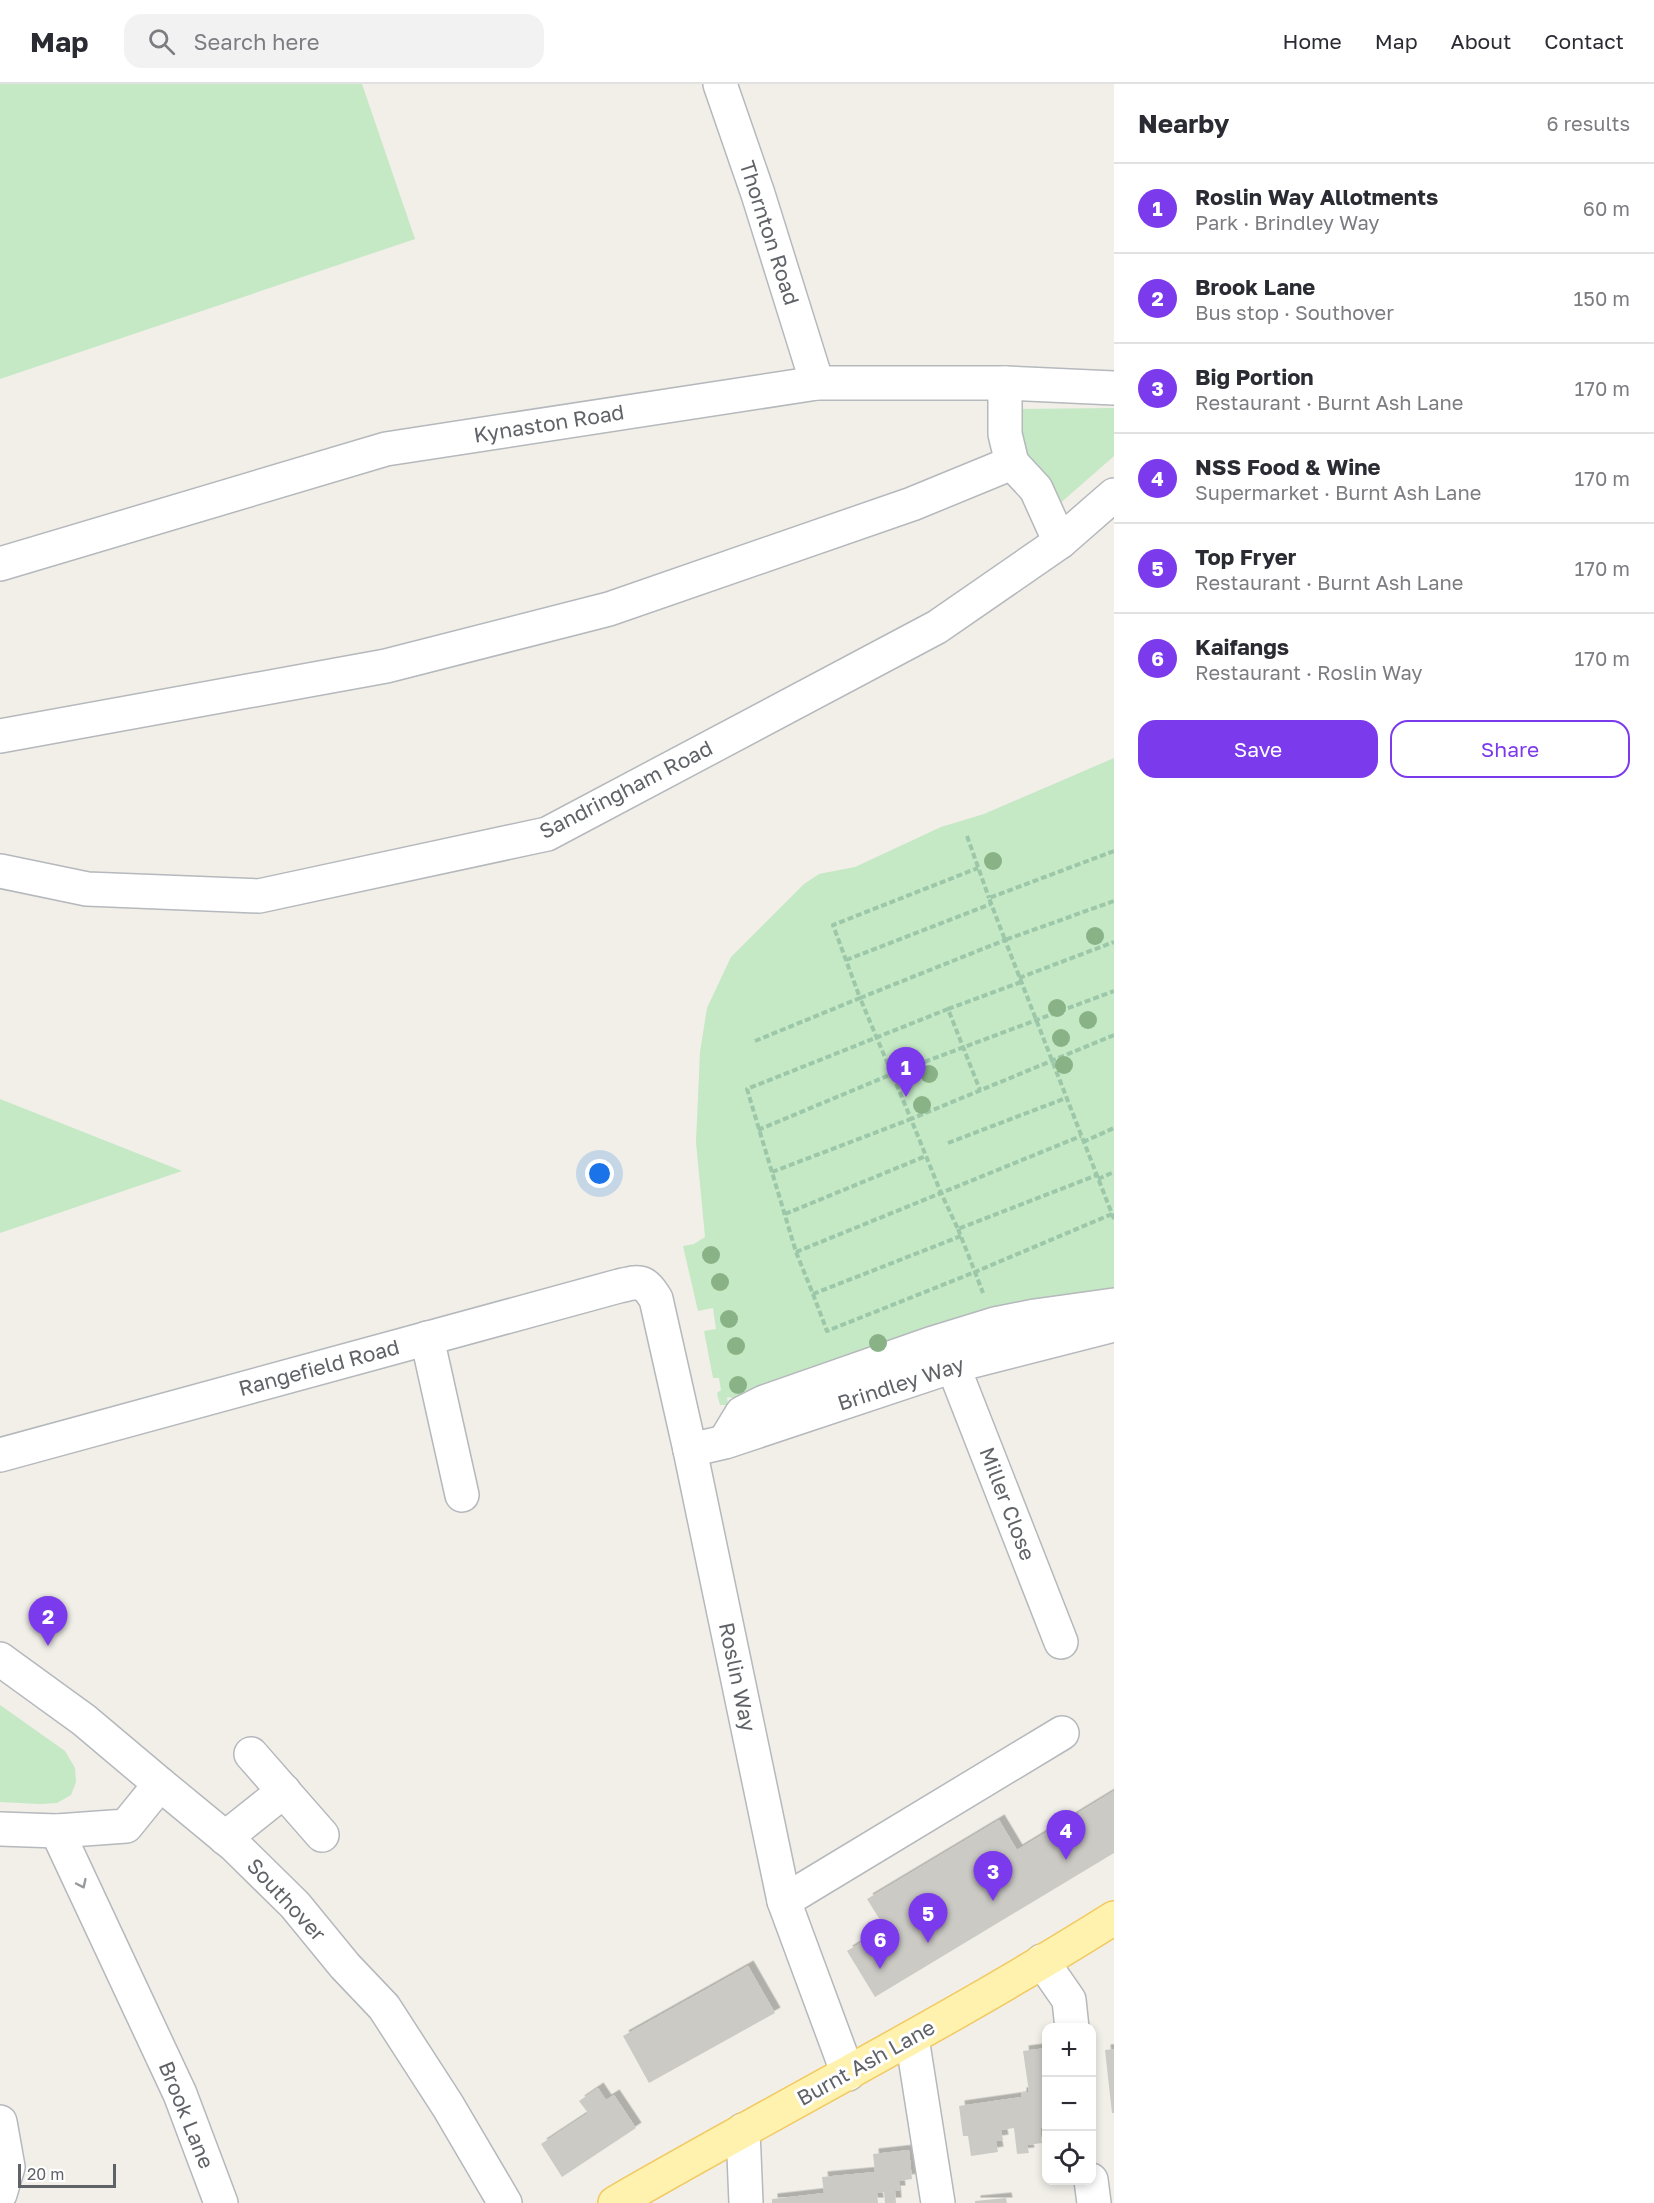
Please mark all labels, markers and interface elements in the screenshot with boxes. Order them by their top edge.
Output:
search box [124,14,544,68]
text: Map [30,25,88,58]
icon: search [145,25,178,58]
text: Search here [193,28,319,55]
text: Home [1282,28,1342,54]
text: Map [1375,28,1418,54]
text: About [1451,28,1511,54]
text: Contact [1544,28,1624,54]
text: Nearby [1138,108,1229,139]
text: 6 results [1546,111,1630,135]
street label: Thornton Road [734,157,805,308]
text: Roslin Way Allotments [1195,183,1438,210]
text: 1 [1152,196,1163,220]
text: 60 m [1583,196,1630,220]
text: Park · Brindley Way [1195,210,1380,234]
text: Brook Lane [1195,273,1315,300]
text: 2 [1151,286,1164,310]
text: 150 m [1574,286,1630,310]
text: Bus stop · Southover [1195,300,1394,324]
text: Big Portion [1195,363,1314,390]
text: 3 [1151,376,1164,400]
text: 170 m [1575,376,1630,400]
text: Restaurant · Burnt Ash Lane [1195,390,1463,414]
street label: Kynaston Road [472,398,626,448]
text: NSS Food & Wine [1195,453,1380,480]
text: 4 [1151,466,1164,490]
text: 170 m [1575,466,1630,490]
text: Supermarket · Burnt Ash Lane [1195,480,1481,504]
text: Top Fryer [1195,543,1296,570]
text: 5 [1151,556,1164,580]
text: 170 m [1575,556,1630,580]
text: Restaurant · Burnt Ash Lane [1195,570,1463,594]
text: Kaifangs [1195,633,1289,660]
text: 6 [1151,646,1164,670]
text: 170 m [1575,646,1630,670]
text: Restaurant · Roslin Way [1195,660,1423,684]
button: Save [1138,720,1378,778]
button: Share [1390,720,1630,778]
street label: Sandringham Road [535,734,716,844]
pin: 1 [886,1048,926,1097]
your location [585,1159,614,1188]
street label: Rangefield Road [236,1333,402,1401]
street label: Brindley Way [834,1350,967,1416]
street label: Miller Close [974,1443,1041,1564]
pin: 2 [28,1596,68,1646]
street label: Roslin Way [714,1620,762,1734]
pin: 4 [1046,1810,1086,1860]
street label: Southover [242,1852,332,1946]
pin: 3 [974,1852,1012,1901]
one-way arrow [74,1878,86,1889]
pin: 5 [908,1894,948,1943]
pin: 6 [860,1920,900,1969]
street label: Burnt Ash Lane [792,2013,939,2111]
map controls [1042,2023,1096,2185]
button: + [1042,2023,1096,2077]
street label: Brook Lane [154,2057,220,2172]
button: − [1042,2077,1096,2131]
button: locate [1042,2131,1096,2185]
scale bar [18,2161,116,2188]
text: 20 m [27,2164,64,2184]

